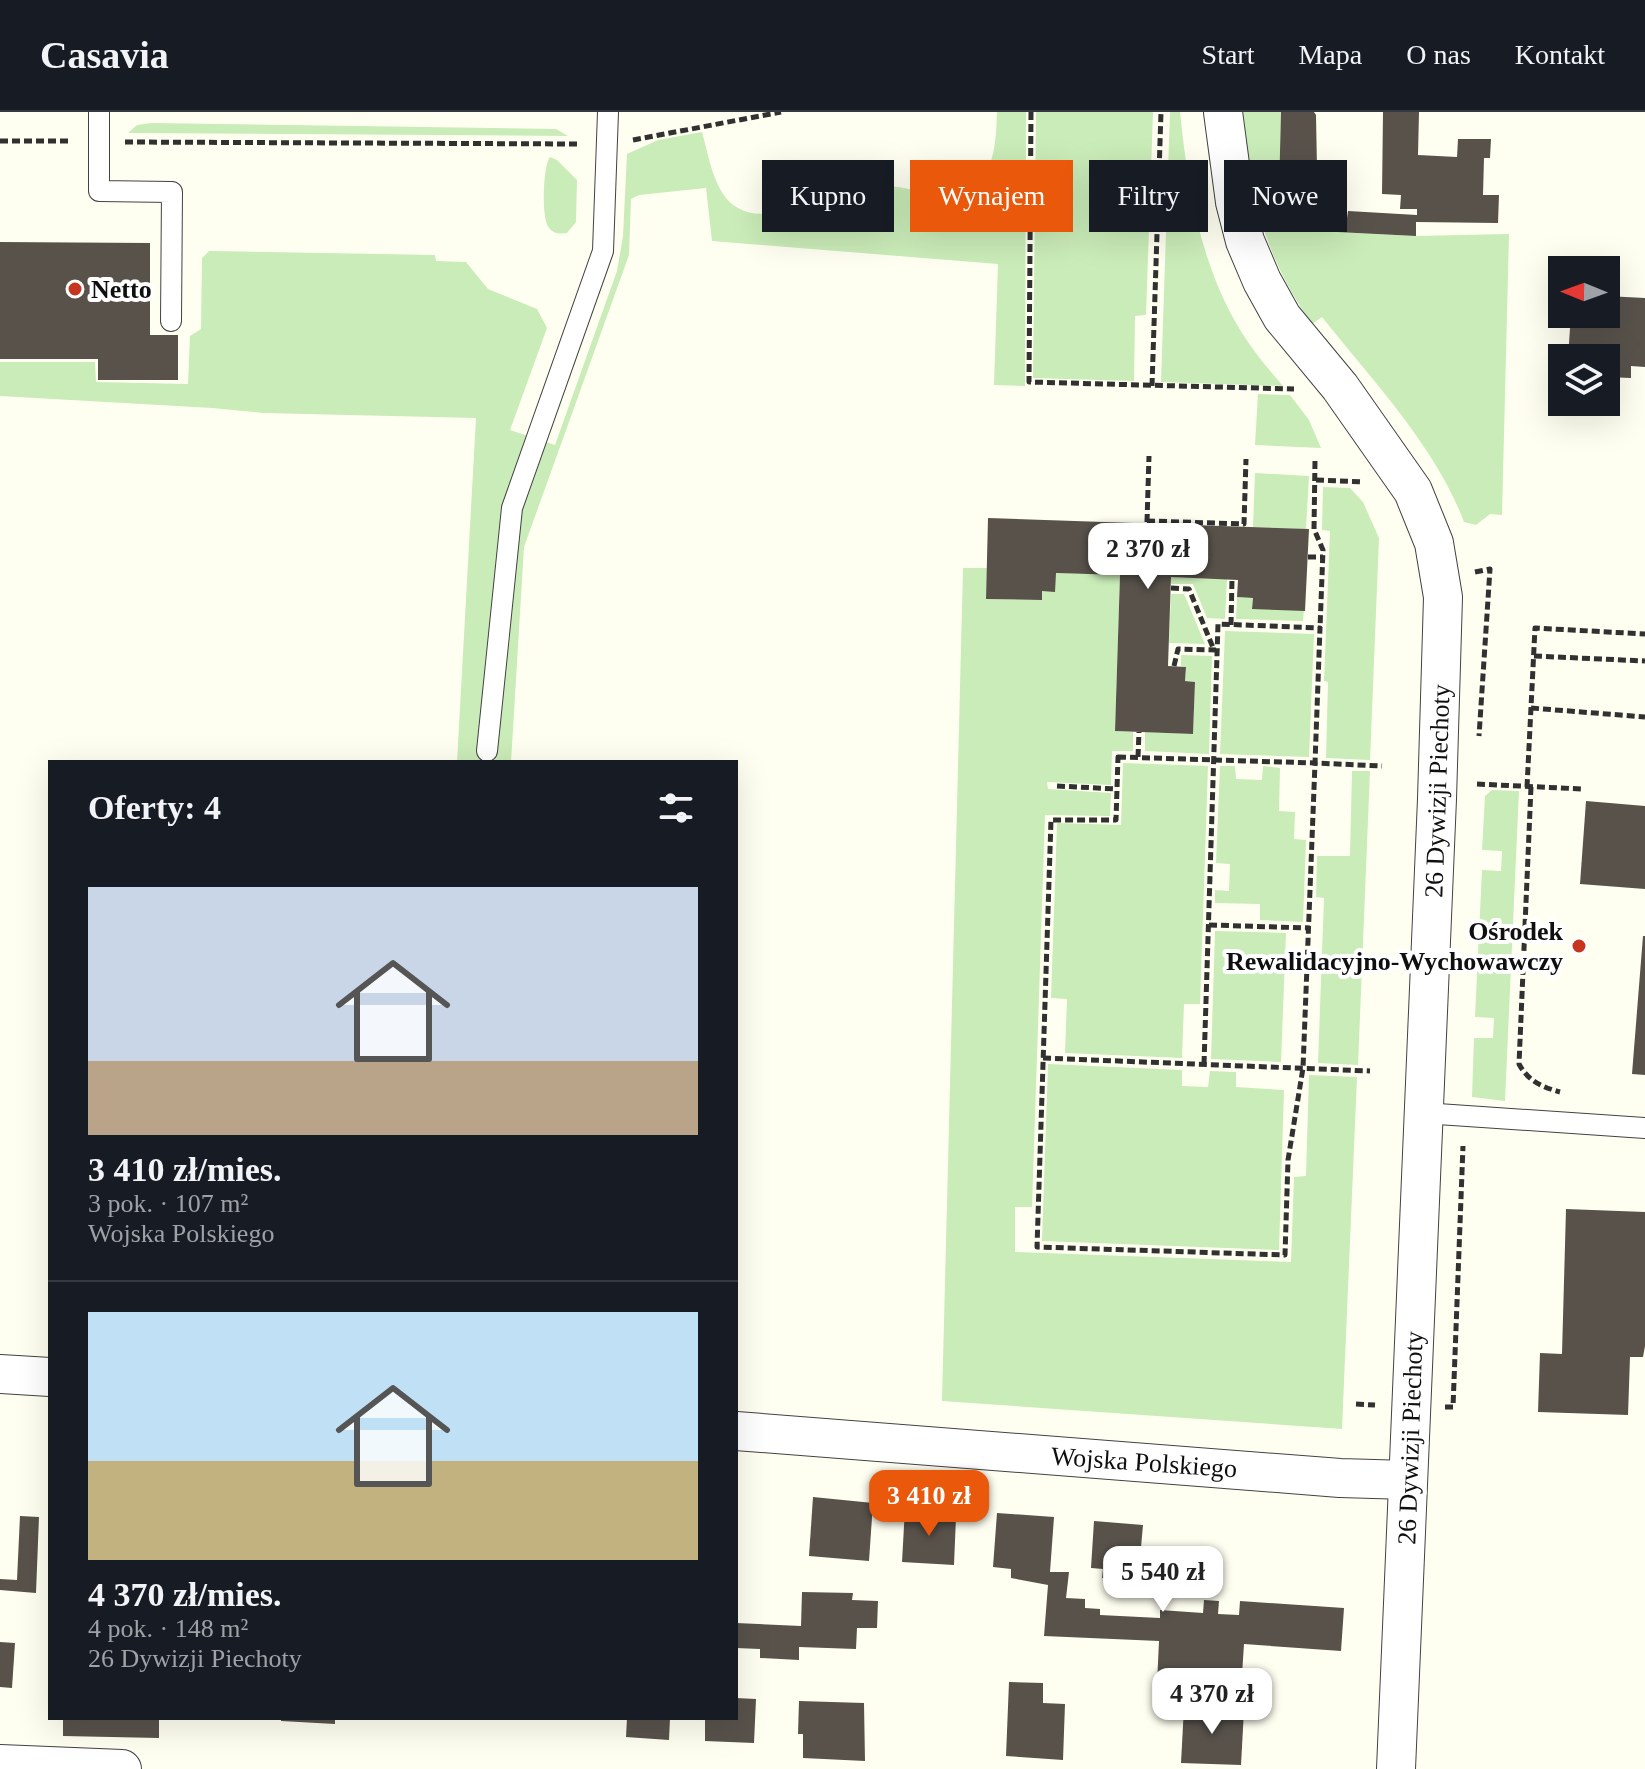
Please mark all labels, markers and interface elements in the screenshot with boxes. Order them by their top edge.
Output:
text: Casavia [40,34,169,76]
text: Start [1202,39,1254,70]
text: Mapa [1298,39,1362,70]
text: O nas [1406,39,1471,70]
text: Kontakt [1515,39,1605,70]
chip: Kupno [762,160,894,232]
chip: Wynajem [910,160,1073,232]
chip: Filtry [1089,160,1208,232]
chip: Nowe [1224,160,1347,232]
north arrow [1548,256,1620,328]
map controls [1548,256,1620,416]
place label: Netto [91,275,152,304]
marker: Netto [66,280,84,298]
button: layers [1548,344,1620,416]
pin: 2 370 zł [1065,523,1231,591]
text: 2 370 zł [1106,534,1190,563]
street label: 26 Dywizji Piechoty [1419,684,1456,898]
icon: filters [654,786,698,830]
text: Oferty: 4 [88,789,221,826]
place label: Ośrodek Rewalidacyjno-Wychowawczy [1226,917,1564,976]
marker: Ośrodek Rewalidacyjno-Wychowawczy [1570,937,1588,955]
icon: home [321,939,465,1083]
text: 3 410 zł/mies. [88,1151,282,1188]
text: 3 pok. · 107 m² [88,1189,248,1218]
text: Wojska Polskiego [88,1219,274,1248]
street label: 26 Dywizji Piechoty [1392,1331,1429,1545]
icon: home [321,1364,465,1508]
street label: Wojska Polskiego [1050,1442,1238,1483]
pin: 3 410 zł [846,1470,1012,1538]
text: 3 410 zł [887,1481,971,1510]
pin: 5 540 zł [1080,1546,1246,1614]
text: 5 540 zł [1121,1557,1205,1586]
text: 4 370 zł/mies. [88,1576,282,1613]
text: 4 pok. · 148 m² [88,1614,248,1643]
text: 26 Dywizji Piechoty [88,1644,302,1673]
pin: 4 370 zł [1129,1668,1295,1736]
text: 4 370 zł [1170,1679,1254,1708]

